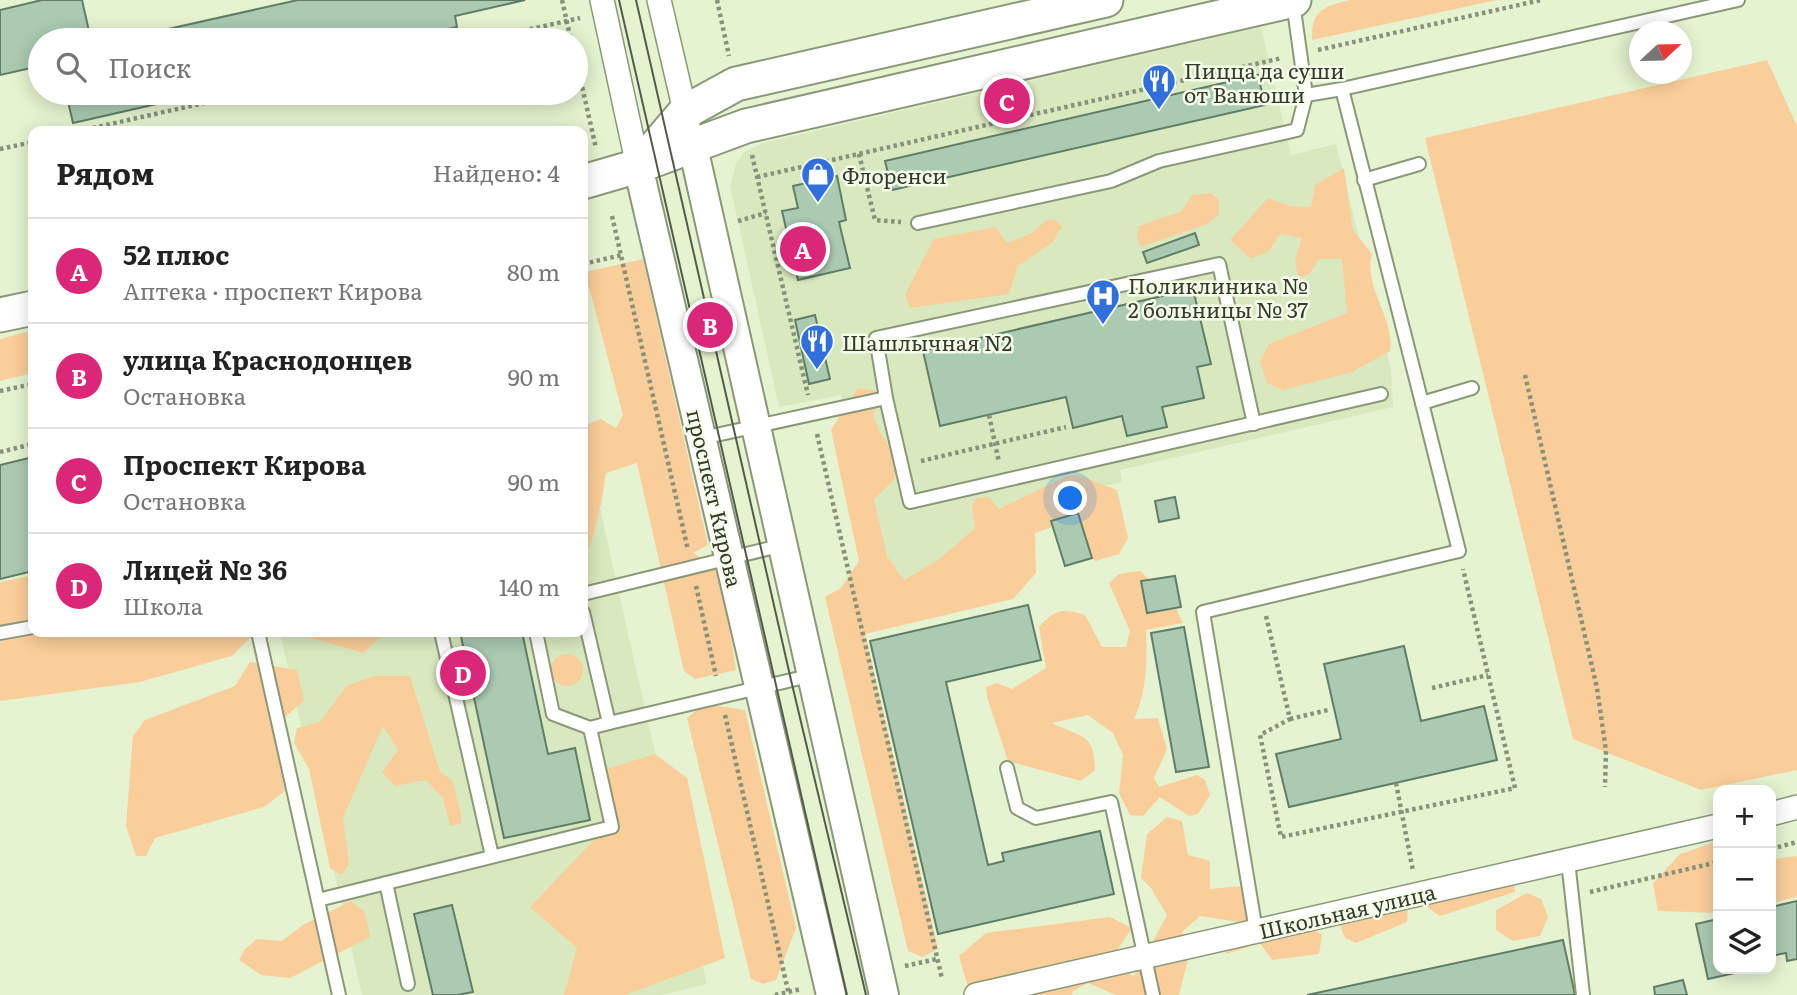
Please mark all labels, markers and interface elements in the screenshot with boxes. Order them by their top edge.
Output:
north arrow [1629,21,1692,84]
search box [28,28,588,105]
text: Поиск [108,47,191,86]
icon: search [52,48,90,86]
place label: Пицца да суши от Ванюши [1184,54,1345,109]
restaurant icon: Пицца да суши от Ванюши [1140,62,1178,111]
pin: C [984,75,1030,127]
text: Рядом [56,150,154,194]
text: Найдено: 4 [433,155,560,189]
shop icon: Флоренси [799,155,837,204]
place label: Флоренси [842,159,947,190]
pin: A [780,223,826,275]
text: 52 плюс [123,234,229,273]
text: A [70,254,88,288]
text: 80 m [507,254,560,288]
place label: Поликлиника № 2 больницы № 37 [1128,269,1308,324]
text: Аптека · проспект Кирова [123,273,423,307]
hospital icon: Поликлиника № 2 больницы № 37 [1084,277,1122,326]
pin: B [687,299,733,351]
restaurant icon: Шашлычная N2 [798,322,836,371]
place label: Шашлычная N2 [842,326,1012,357]
text: улица Краснодонцев [123,339,412,378]
text: B [71,359,87,393]
text: 90 m [508,359,560,393]
text: Остановка [123,378,246,412]
street label: проспект Кирова [680,406,752,591]
text: Проспект Кирова [123,444,366,483]
text: C [71,464,87,498]
text: 90 m [508,464,560,498]
your location [1053,481,1087,515]
text: Остановка [123,483,246,517]
text: Лицей № 36 [123,549,287,588]
text: D [70,569,88,603]
text: 140 m [499,569,560,603]
text: Школа [123,588,203,622]
pin: D [440,647,486,699]
map controls [1713,785,1776,974]
button: + [1713,785,1776,848]
button: − [1713,848,1776,911]
street label: Школьная улица [1256,874,1439,945]
button: layers [1713,911,1776,974]

